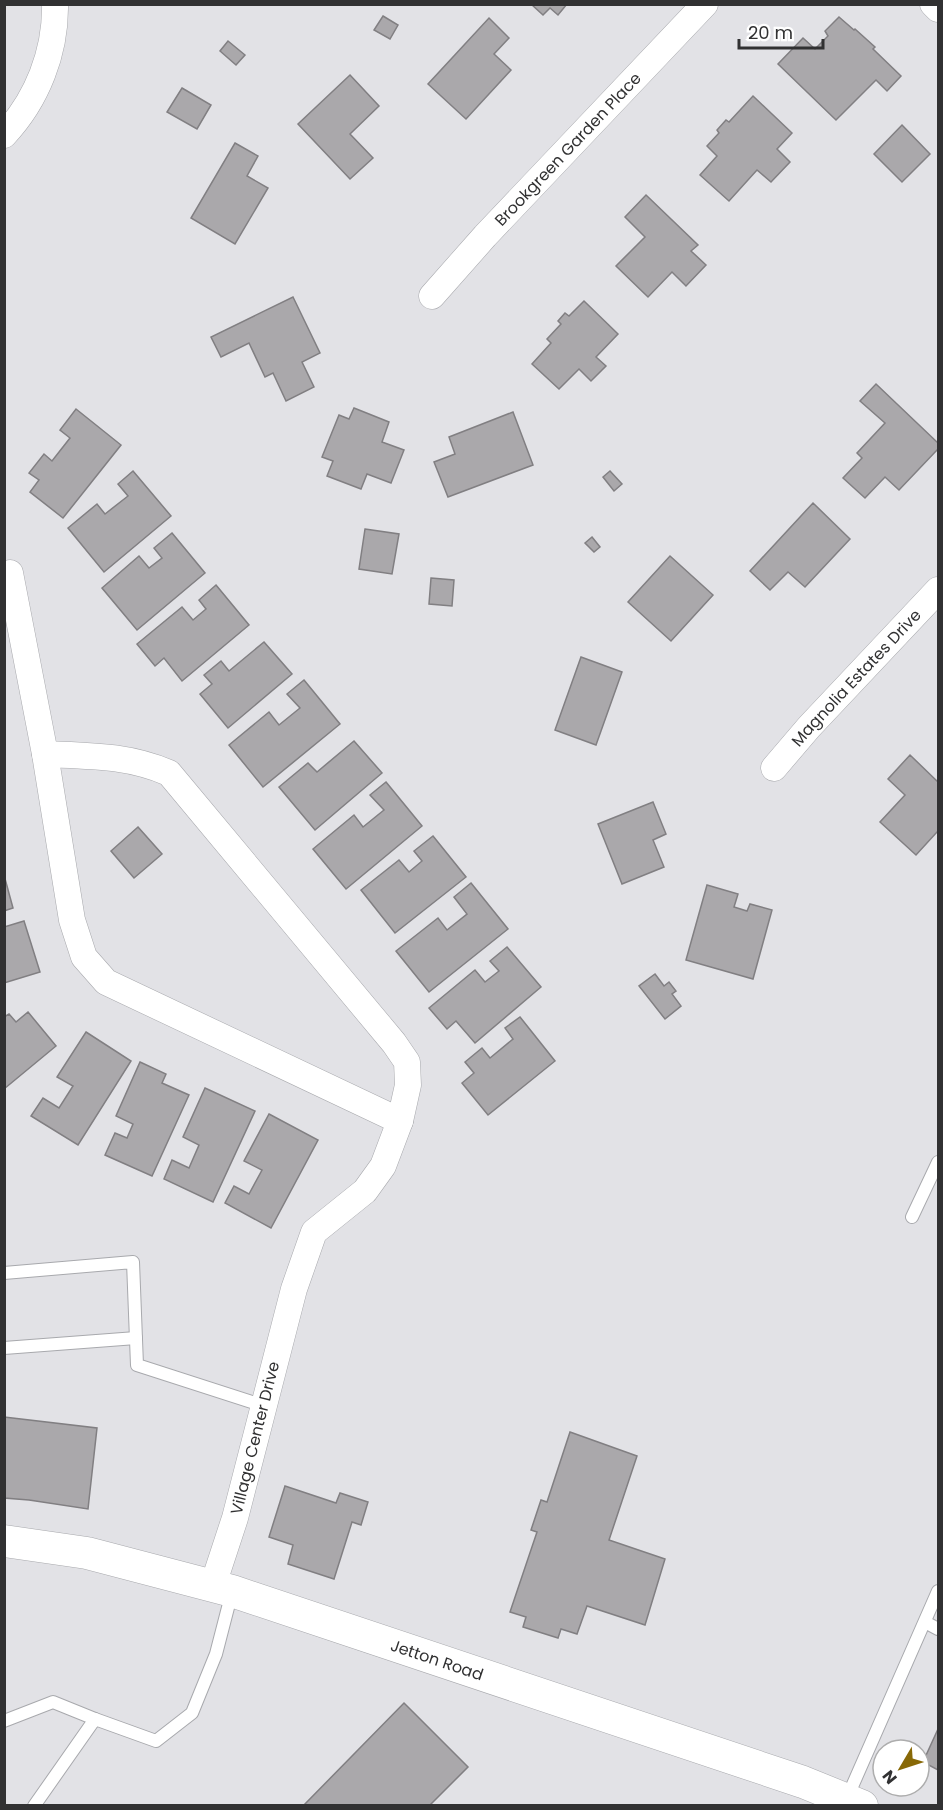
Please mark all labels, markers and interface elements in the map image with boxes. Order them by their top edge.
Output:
scale bar [739,12,823,50]
text: 20 m [748,20,793,45]
street label: Brookgreen Garden Place [489,67,646,231]
street label: Magnolia Estates Drive [786,604,926,751]
street label: Village Center Drive [225,1359,285,1517]
street label: Jetton Road [388,1633,486,1686]
north arrow [871,1738,931,1798]
text: N [877,1765,902,1789]

